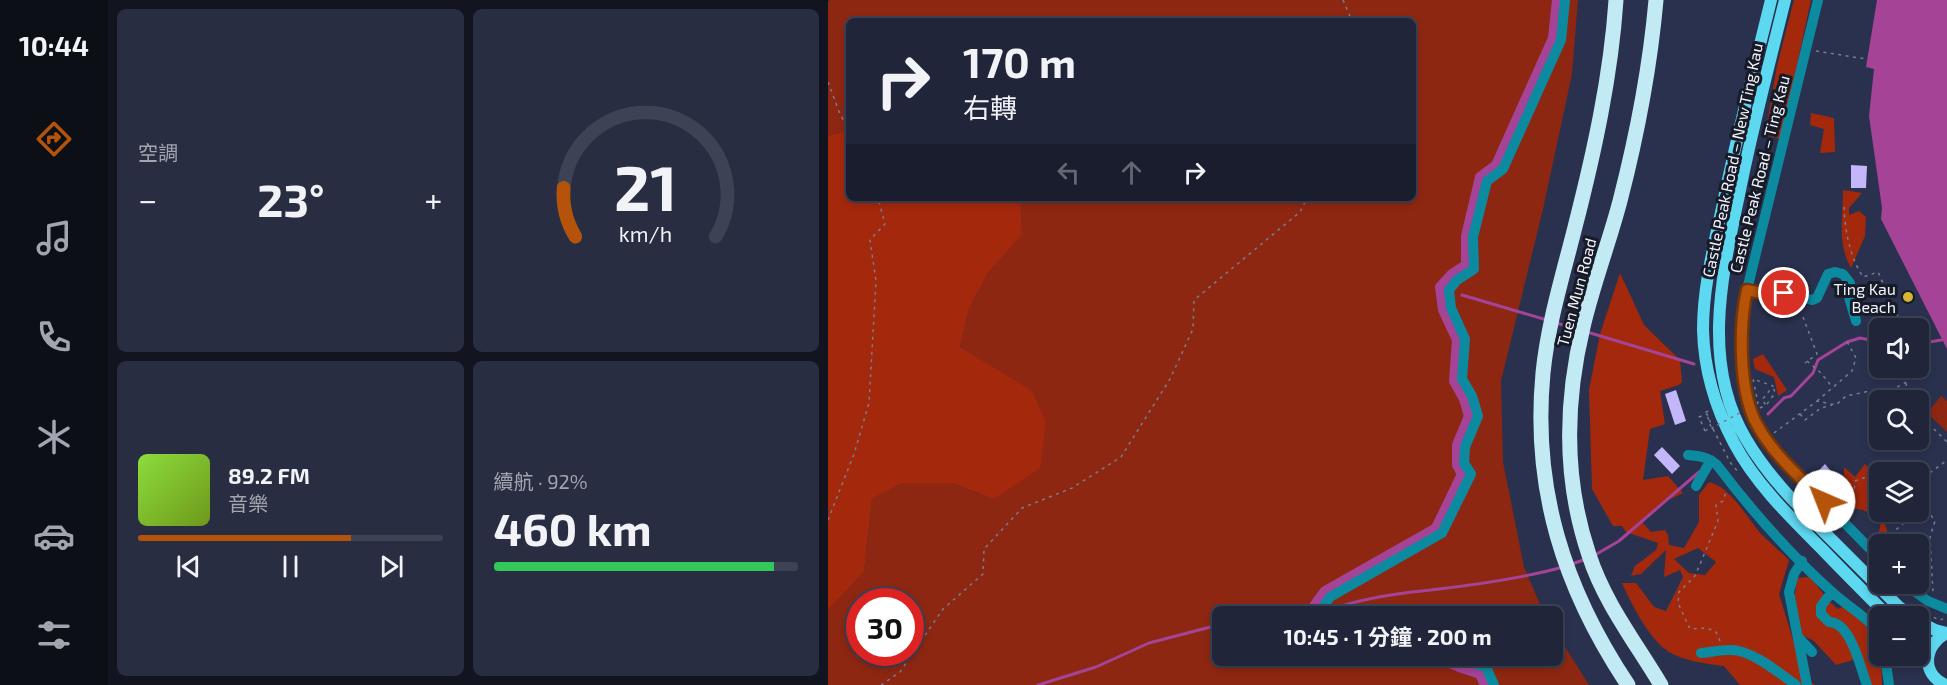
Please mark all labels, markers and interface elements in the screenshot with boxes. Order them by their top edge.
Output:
text: 10:44 [19,29,89,61]
text: 170 m [963,36,1076,86]
street label: Castle Peak Road – New Ting Kau [1698,41,1766,279]
icon: right [864,42,942,120]
street label: Castle Peak Road – Ting Kau [1725,73,1793,275]
text: 右轉 [963,91,1017,123]
icon: directions [33,118,75,160]
text: 空調 [138,140,178,164]
text: 21 [614,149,677,224]
icon: left [1052,156,1085,189]
icon: ahead [1115,156,1148,189]
icon: right [1178,156,1211,189]
text: 23° [257,172,324,226]
text: − [138,179,157,219]
text: + [424,179,442,219]
icon: music [33,217,75,259]
text: km/h [619,222,672,247]
street label: Tuen Mun Road [1552,236,1600,348]
pin [1758,267,1809,318]
icon: arrive [1767,276,1800,309]
place label: Ting Kau Beach [1834,279,1896,316]
marker: Ting Kau Beach [1901,290,1915,304]
icon: phone [33,316,75,358]
map controls [1869,318,1929,666]
button: sound [1869,318,1929,378]
button: search [1869,390,1929,450]
icon: climate [33,416,75,458]
text: 89.2 FM [228,462,310,488]
button: layers [1869,462,1929,522]
text: 續航 · 92% [494,469,588,493]
position arrow [1792,469,1856,533]
text: 音樂 [228,491,268,515]
text: 460 km [494,501,652,555]
icon: car [33,515,75,557]
button: + [1869,534,1929,594]
icon: previous [172,550,205,583]
icon: pause [274,550,307,583]
icon: next [375,550,408,583]
speed limit sign: 30 [846,588,924,666]
button: − [1869,606,1929,666]
icon: filters [33,614,75,656]
text: 10:45 · 1 分鐘 · 200 m [1283,623,1492,649]

